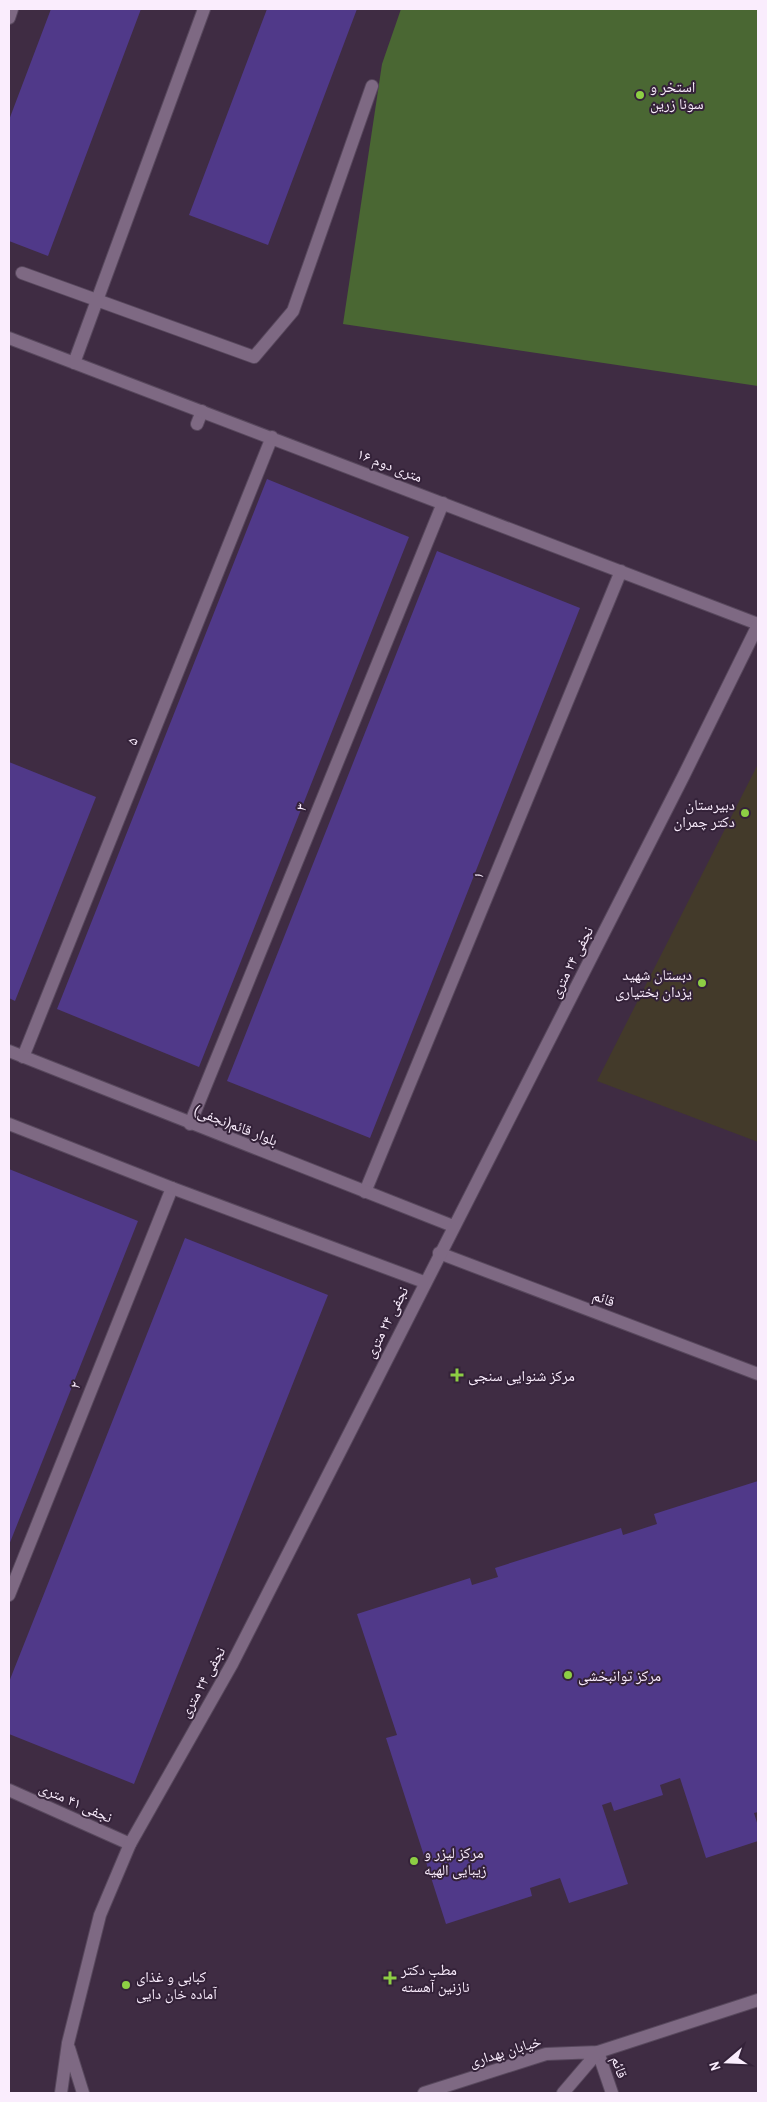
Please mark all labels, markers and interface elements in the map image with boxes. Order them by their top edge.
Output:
place label: استخر و سونا زرین [650,76,704,114]
marker: استخر و سونا زرین [634,89,646,101]
street label: ۱۶ متری دوم [354,443,426,487]
street label: ۵ [121,734,143,748]
place label: دبیرستان دکتر چمران [674,794,735,832]
street label: ۳ [290,800,312,814]
marker: دبیرستان دکتر چمران [739,807,751,819]
street label: ۱ [467,868,489,882]
street label: نجفی ۲۴ متری [544,922,598,1002]
place label: دبستان شهید یزدان بختیاری [615,964,692,1002]
marker: دبستان شهید یزدان بختیاری [696,977,708,989]
street label: بلوار قائم(نجفی) [191,1099,281,1151]
street label: نجفی ۲۴ متری [359,1282,413,1362]
street label: قائم [590,1284,618,1312]
place label: مرکز شنوایی سنجی [468,1365,575,1386]
marker: مرکز شنوایی سنجی [450,1368,464,1382]
street label: ۲ [64,1378,86,1392]
street label: نجفی ۲۴ متری [174,1643,230,1721]
place label: مرکز توانبخشی [578,1665,661,1686]
marker: مرکز توانبخشی [562,1669,574,1681]
street label: نجفی ۴۱ متری [36,1777,116,1827]
place label: مرکز لیزر و زیبایی الهیه [424,1842,487,1880]
marker: مرکز لیزر و زیبایی الهیه [408,1855,420,1867]
place label: مطب دکتر نازنین آهسته [400,1959,470,1997]
place label: کبابی و غذای آماده خان دایی [136,1966,218,2004]
marker: مطب دکتر نازنین آهسته [383,1971,397,1985]
marker: کبابی و غذای آماده خان دایی [120,1979,132,1991]
street label: خیابان بهداری [466,2030,544,2072]
north arrow [702,2037,752,2087]
street label: قائم [607,2053,633,2081]
text: N [705,2059,725,2073]

